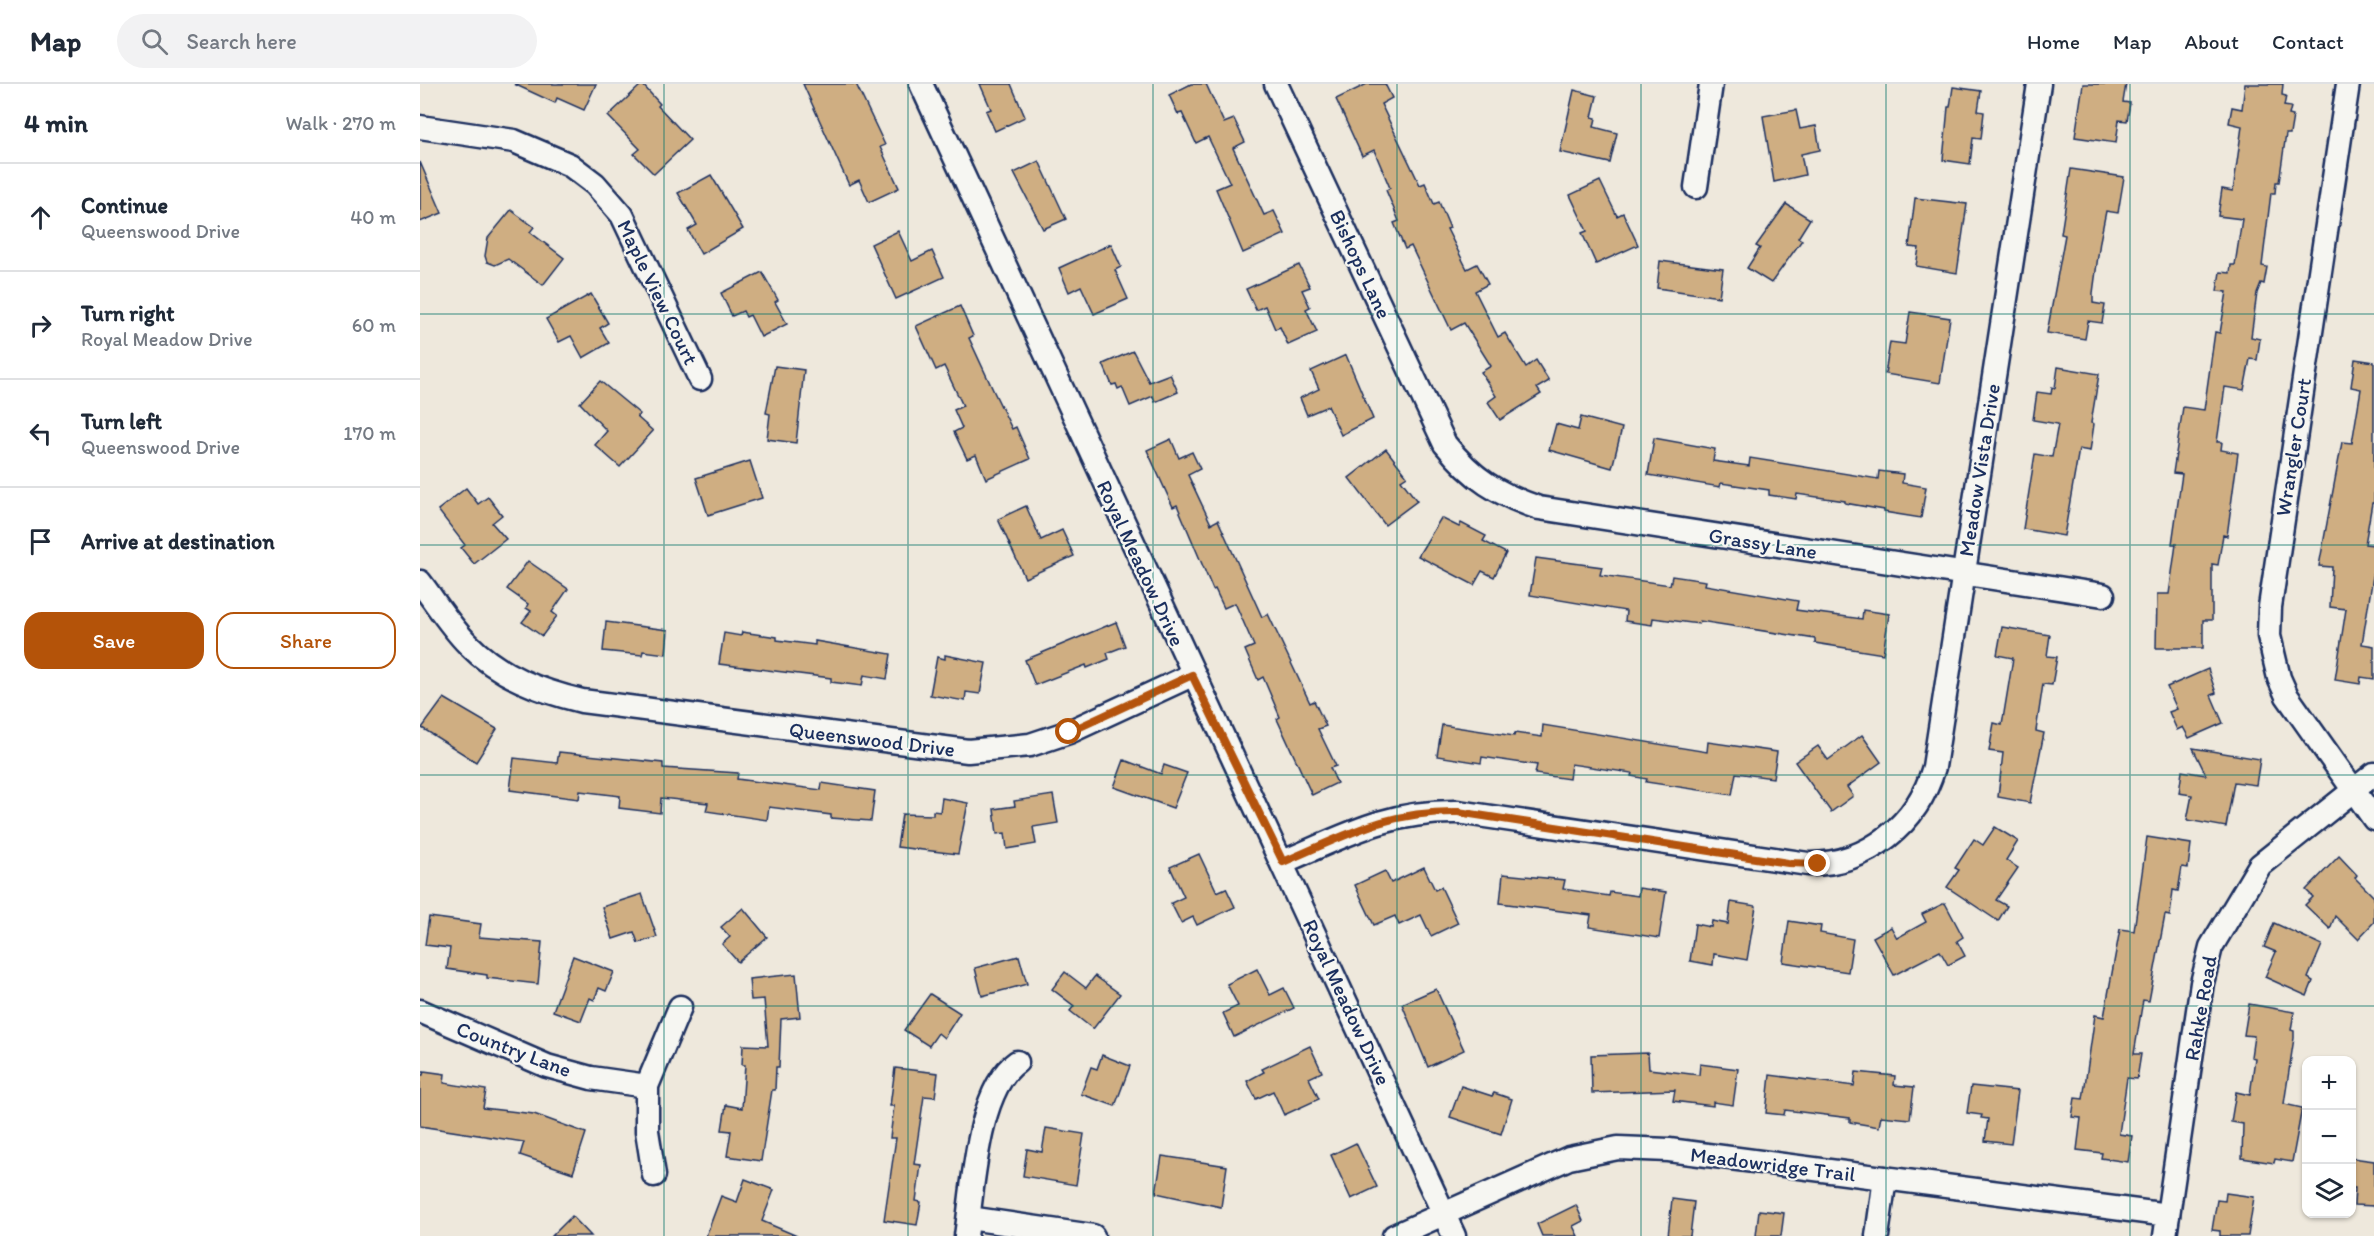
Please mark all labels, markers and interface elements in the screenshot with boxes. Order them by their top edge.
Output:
search box [117,14,537,68]
text: Map [30,24,81,58]
icon: search [138,25,171,58]
text: Search here [186,28,297,55]
text: Home [2027,29,2080,54]
text: Map [2113,29,2152,54]
text: About [2185,29,2239,54]
text: Contact [2272,29,2344,54]
text: 4 min [24,107,88,139]
text: Walk · 270 m [285,111,396,135]
text: Continue [81,192,168,219]
icon: ahead [24,201,57,234]
text: 40 m [350,205,396,229]
street label: Bishops Lane [1325,205,1397,323]
street label: Maple View Court [612,216,704,369]
text: Queenswood Drive [81,219,240,243]
text: Turn right [81,300,175,327]
icon: right [24,309,57,342]
text: 60 m [352,313,396,337]
text: Royal Meadow Drive [81,327,253,351]
street label: Wrangler Court [2270,376,2316,518]
street label: Meadow Vista Drive [1953,382,2005,558]
text: Turn left [81,408,162,435]
icon: left [24,417,57,450]
text: 170 m [343,421,396,445]
text: Queenswood Drive [81,435,240,459]
street label: Royal Meadow Drive [1092,476,1190,650]
street label: Grassy Lane [1707,522,1819,564]
icon: arrive [24,525,57,558]
text: Arrive at destination [81,528,275,555]
button: Save [24,612,204,669]
button: Share [216,612,396,669]
street label: Queenswood Drive [788,716,956,762]
route start [1055,718,1081,744]
route end [1804,850,1830,876]
street label: Royal Meadow Drive [1298,915,1396,1089]
street label: Rahke Road [2178,953,2222,1063]
street label: Country Lane [453,1016,575,1082]
map controls [2302,1056,2356,1218]
button: + [2302,1056,2356,1110]
button: − [2302,1110,2356,1164]
street label: Meadowridge Trail [1689,1141,1857,1187]
button: layers [2302,1164,2356,1218]

